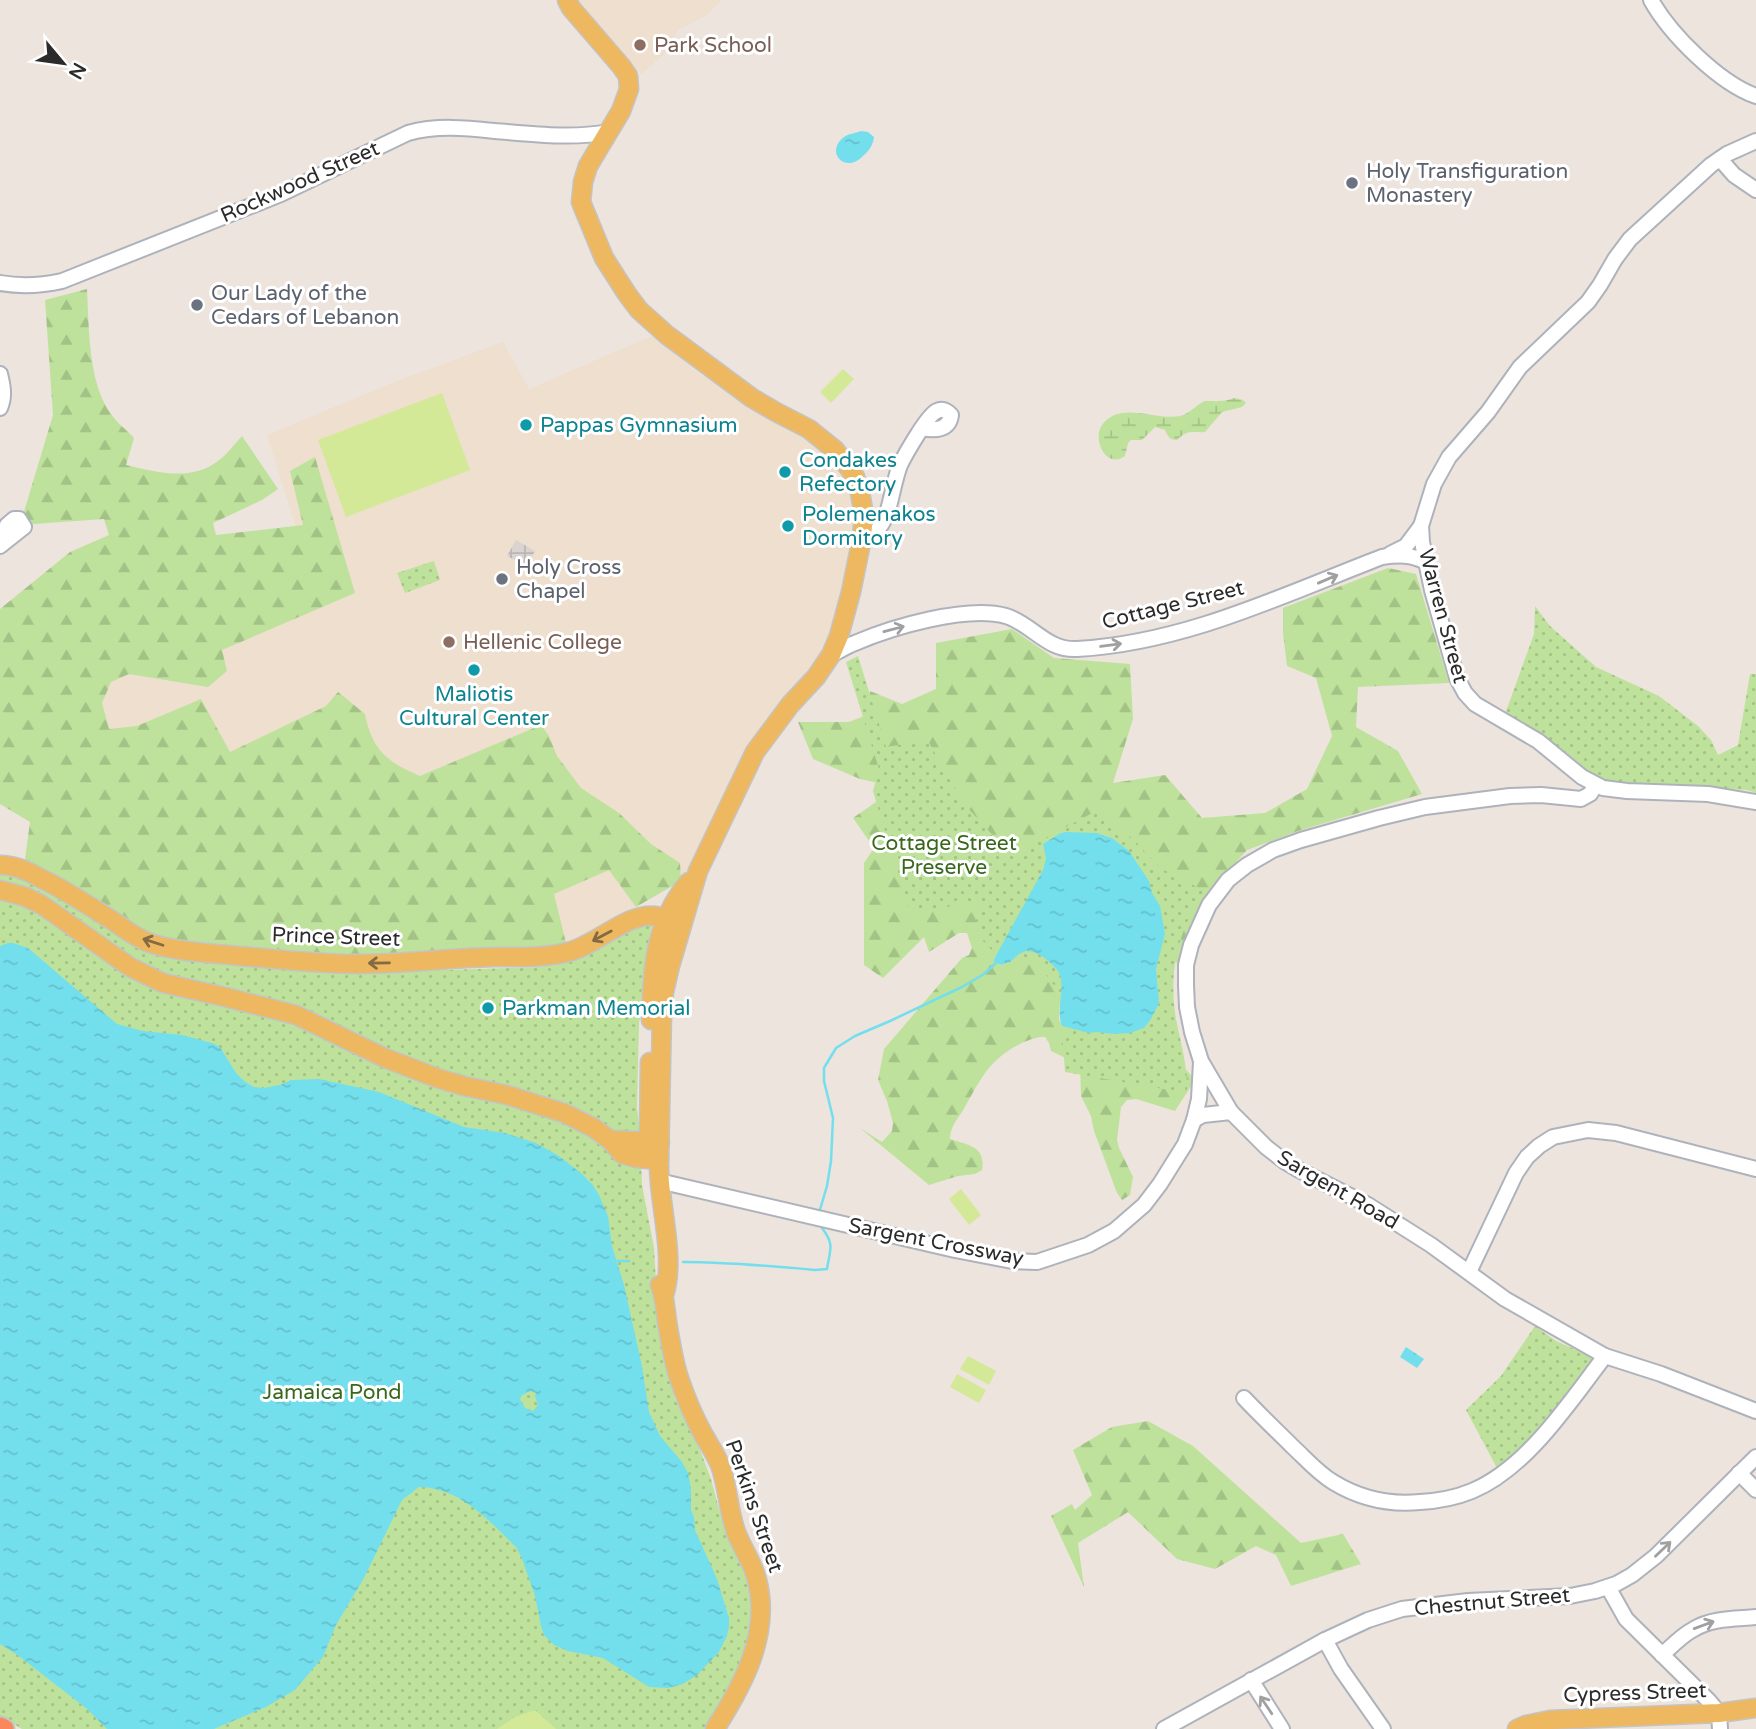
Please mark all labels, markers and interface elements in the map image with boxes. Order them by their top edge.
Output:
north arrow [28,28,98,98]
place label: Park School [654,33,772,58]
marker: Park School [632,37,648,53]
text: N [64,59,90,83]
street label: Rockwood Street [217,136,383,228]
place label: Holy Transfiguration Monastery [1366,159,1568,208]
marker: Holy Transfiguration Monastery [1344,175,1360,191]
place label: Our Lady of the Cedars of Lebanon [211,281,399,330]
marker: Our Lady of the Cedars of Lebanon [189,297,205,313]
place label: Pappas Gymnasium [540,413,738,438]
marker: Pappas Gymnasium [518,417,534,433]
place label: Condakes Refectory [799,448,897,497]
marker: Condakes Refectory [777,464,793,480]
place label: Polemenakos Dormitory [802,502,936,551]
marker: Polemenakos Dormitory [780,518,796,534]
street label: Warren Street [1413,546,1473,686]
place label: Holy Cross Chapel [516,555,621,604]
marker: Holy Cross Chapel [494,571,510,587]
one-way arrow [1316,571,1338,584]
street label: Cottage Street [1099,575,1247,635]
one-way arrow [883,622,905,635]
place label: Hellenic College [463,630,622,655]
marker: Hellenic College [441,634,457,650]
one-way arrow [1099,638,1121,651]
marker: Maliotis Cultural Center [466,662,482,678]
place label: Maliotis Cultural Center [399,682,549,731]
park label: Cottage Street Preserve [871,831,1017,880]
street label: Prince Street [271,922,401,952]
one-way arrow [592,930,613,943]
one-way arrow [142,935,164,948]
one-way arrow [368,956,391,970]
place label: Parkman Memorial [502,996,690,1021]
marker: Parkman Memorial [480,1000,496,1016]
street label: Sargent Road [1273,1145,1403,1235]
street label: Sargent Crossway [846,1213,1026,1271]
park label: Jamaica Pond [263,1380,401,1405]
street label: Perkins Street [720,1436,788,1576]
one-way arrow [1654,1540,1671,1557]
street label: Chestnut Street [1413,1583,1571,1621]
one-way arrow [1693,1618,1715,1630]
street label: Cypress Street [1563,1678,1707,1708]
one-way arrow [1258,1696,1273,1715]

